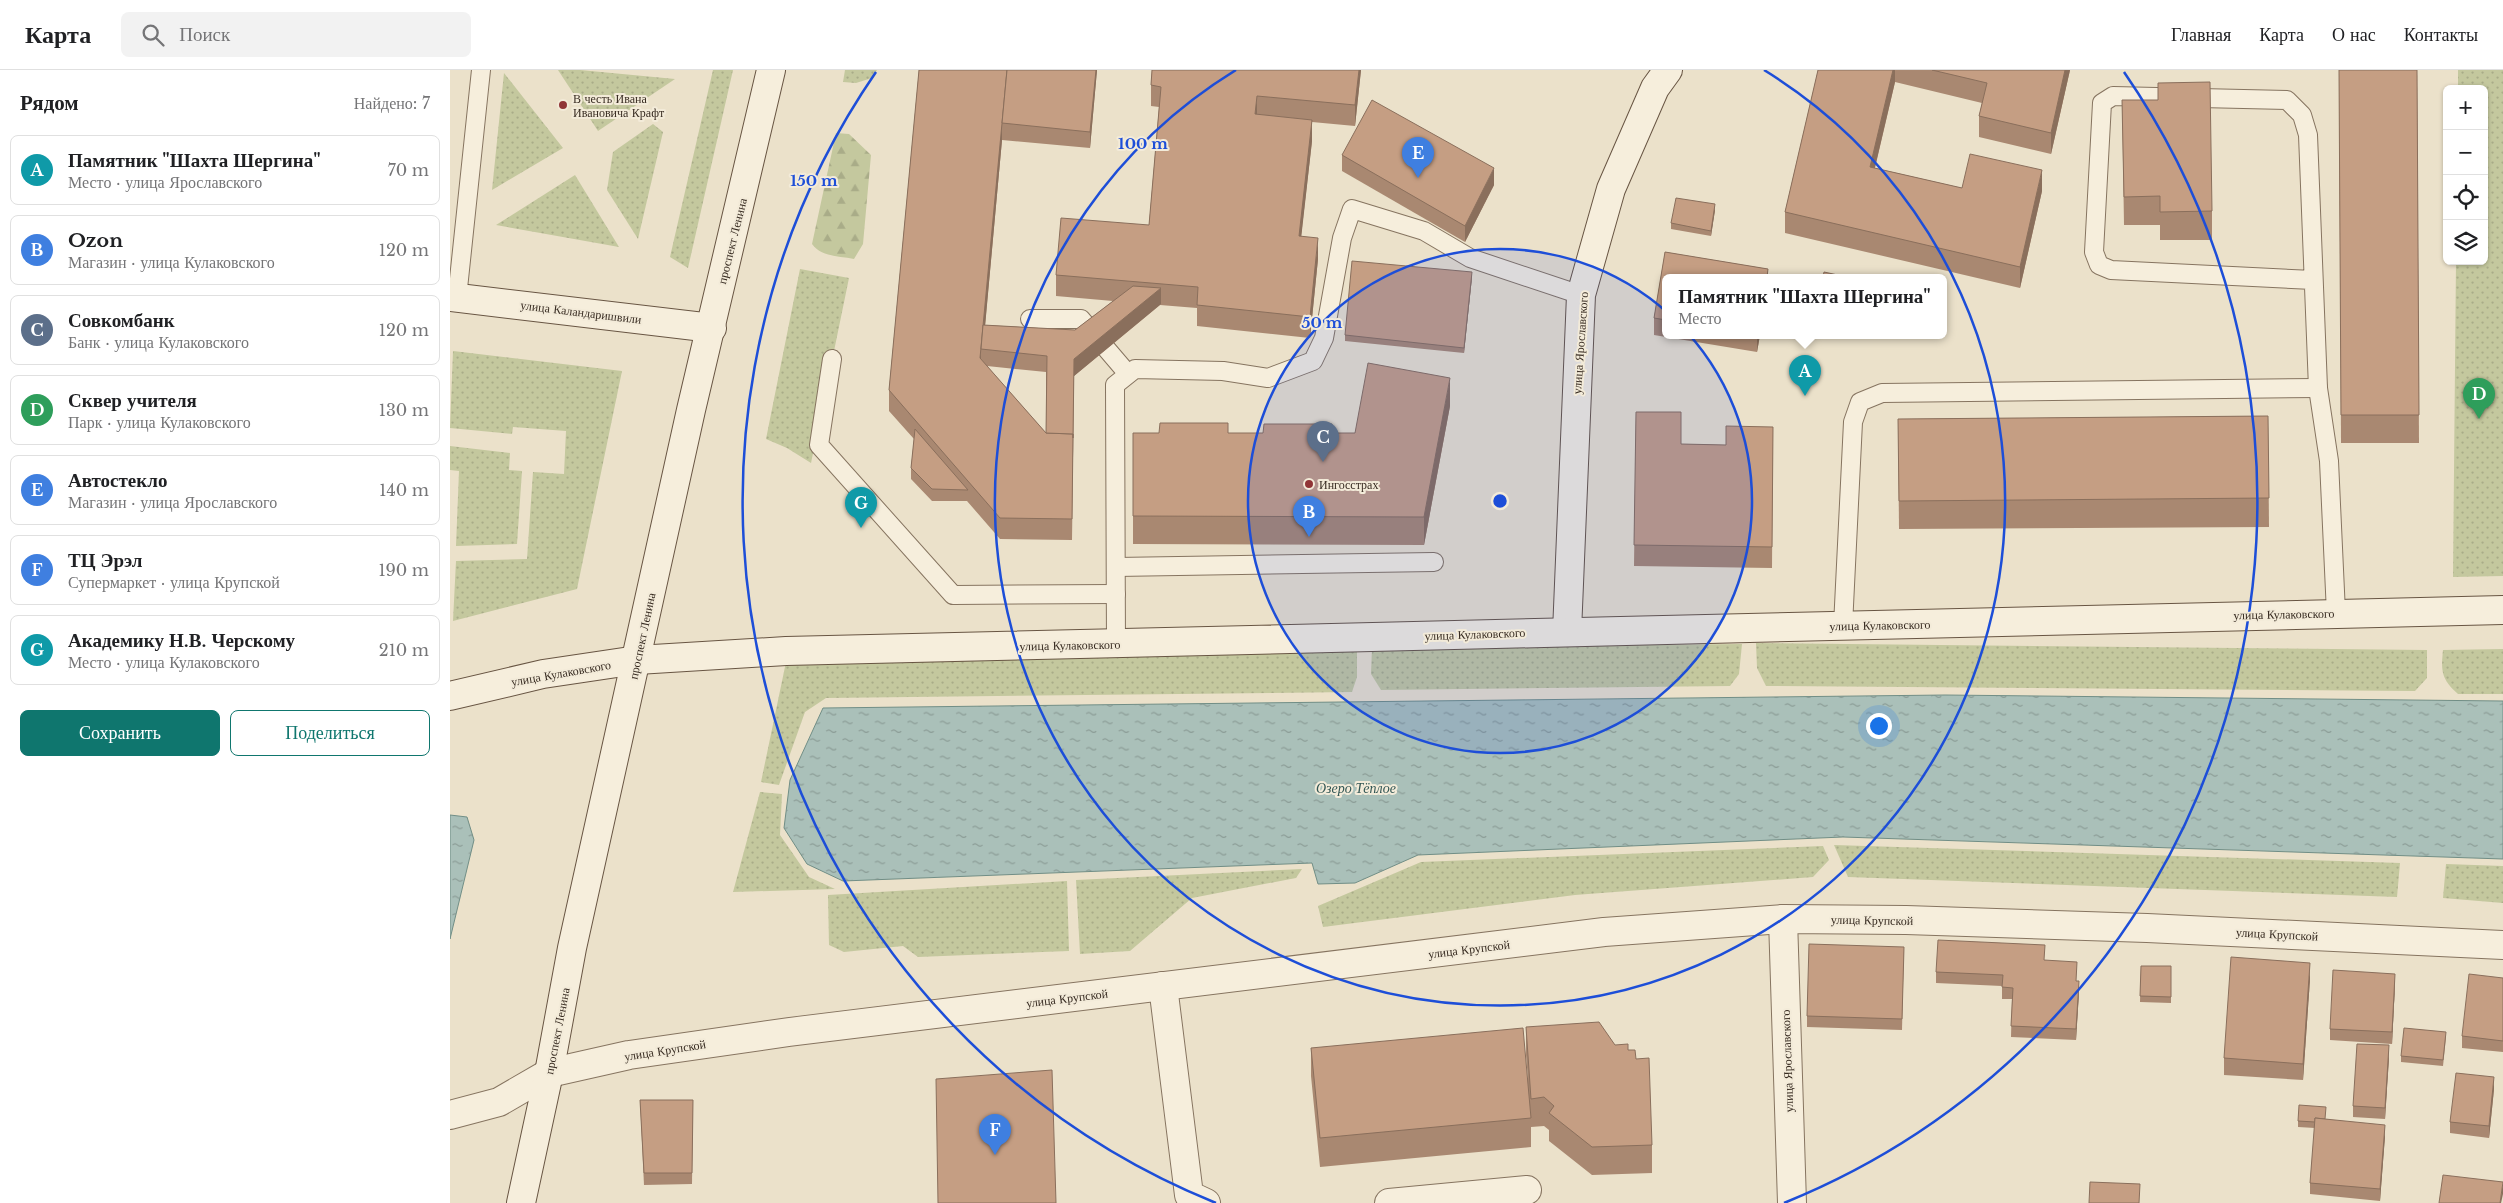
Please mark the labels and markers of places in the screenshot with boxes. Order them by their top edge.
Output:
place label: В честь Ивана Ивановича Крафт [573,91,665,120]
marker: В честь Ивана Ивановича Крафт [557,99,569,111]
pin: E [1402,137,1434,178]
pin: A [1789,355,1821,396]
pin: D [2463,378,2495,419]
pin: C [1307,421,1339,462]
place label: Ингосстрах [1319,477,1378,492]
marker: Ингосстрах [1303,478,1315,490]
pin: G [845,487,877,528]
centre of rings [1491,492,1509,510]
pin: B [1293,496,1325,537]
pin: F [979,1114,1011,1155]

